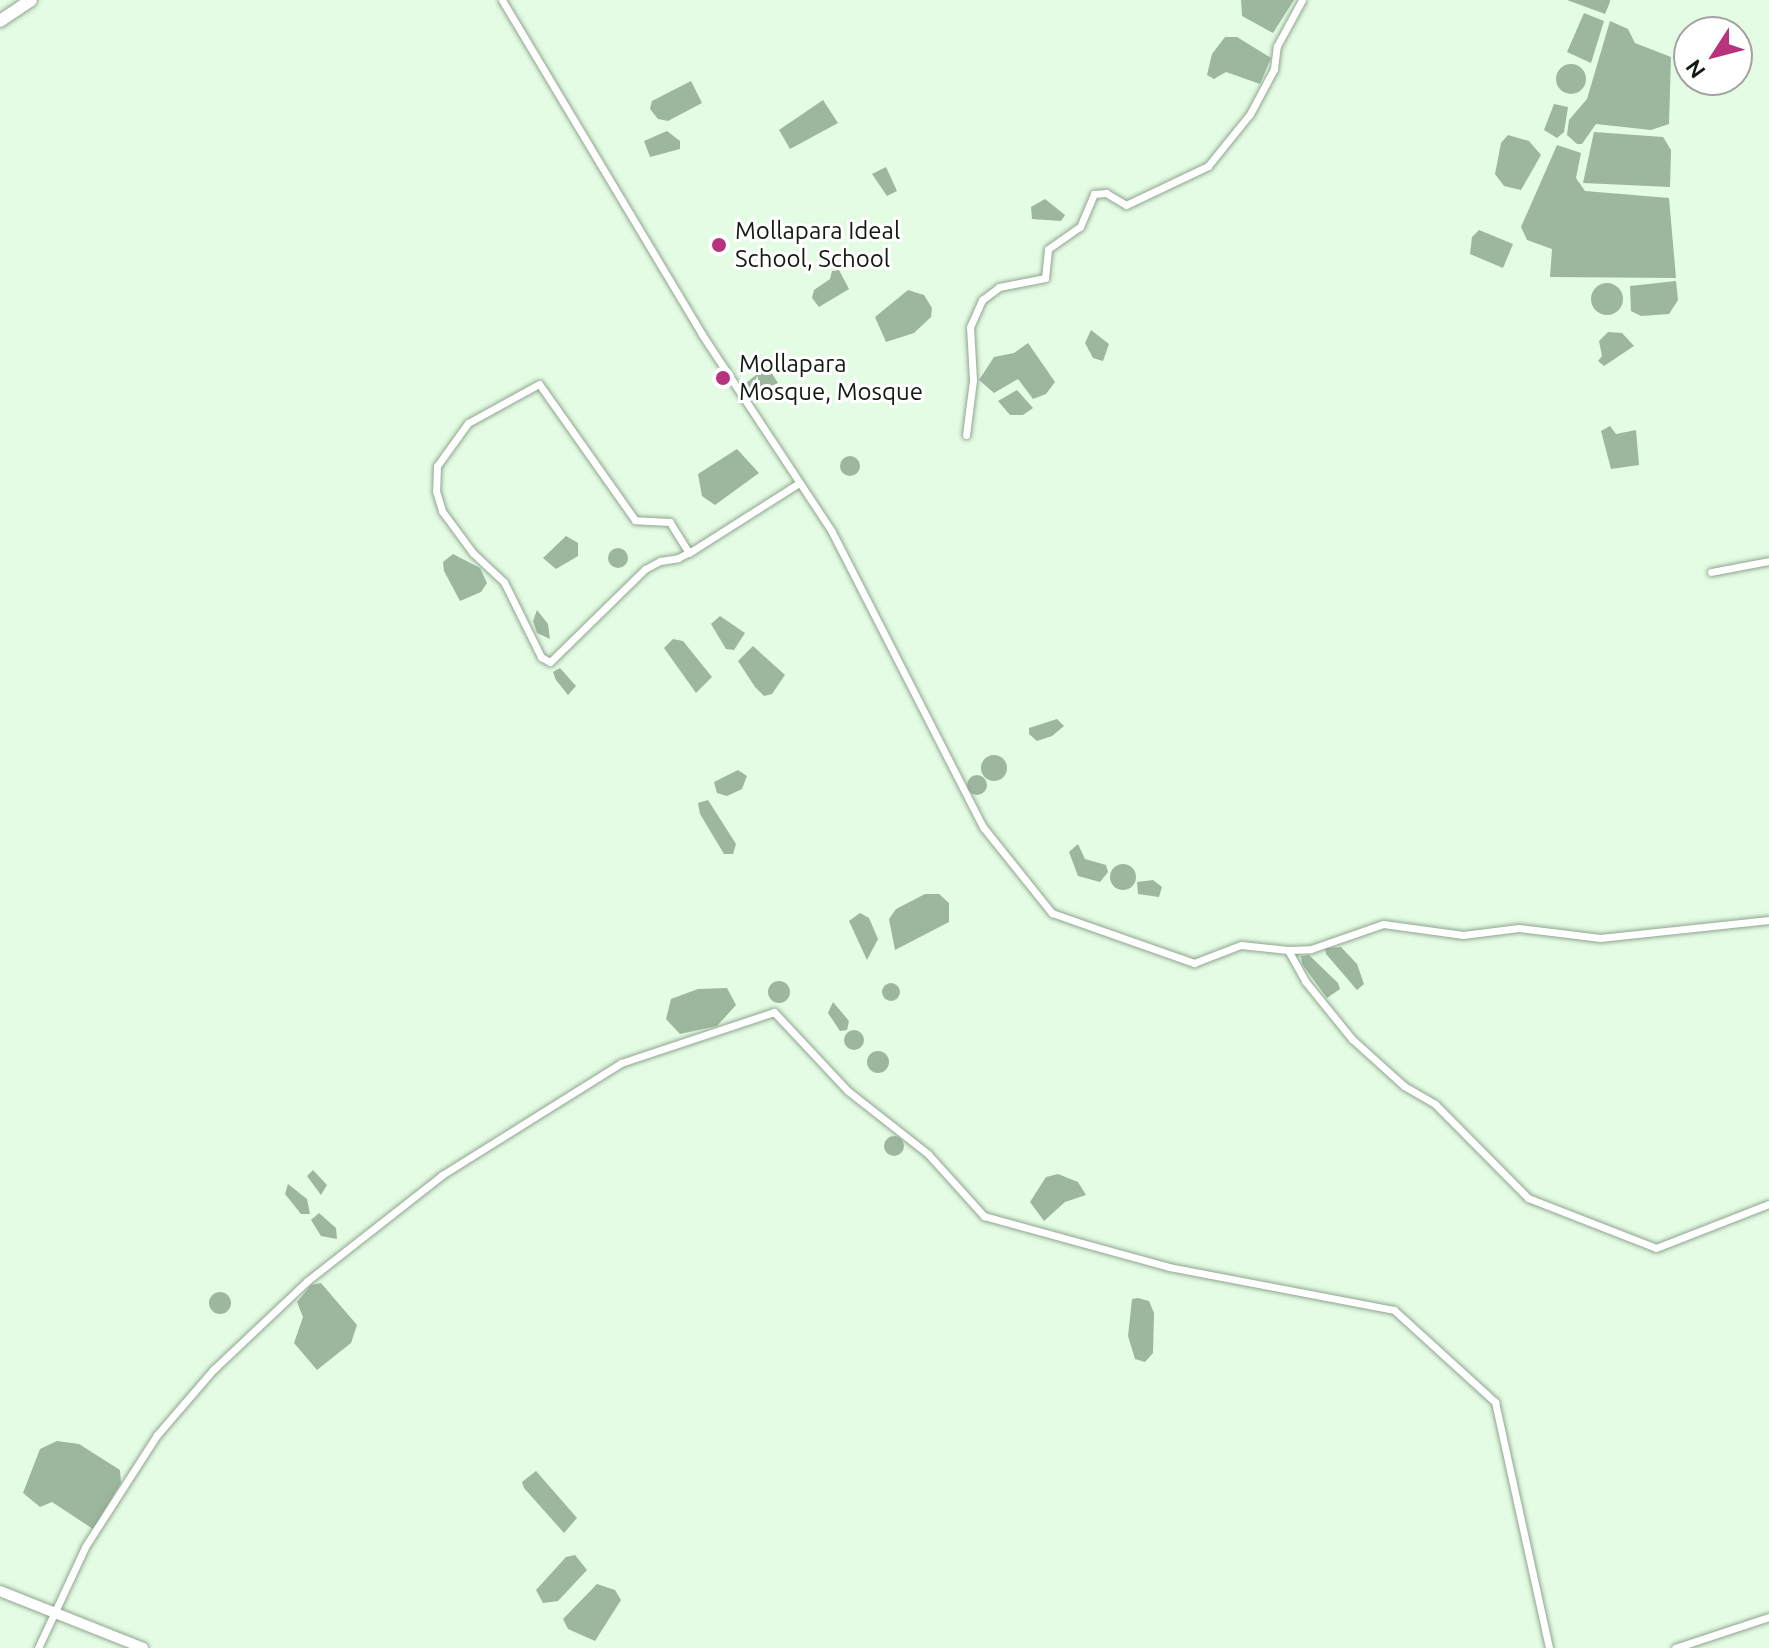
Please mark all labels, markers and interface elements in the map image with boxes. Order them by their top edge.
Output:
north arrow [1673,16,1753,96]
text: N [1680,55,1710,83]
place label: Mollapara Ideal School, School [735,217,900,273]
marker: Mollapara Ideal School, School [710,236,728,254]
place label: Mollapara Mosque, Mosque [739,350,923,406]
marker: Mollapara Mosque, Mosque [714,369,732,387]

